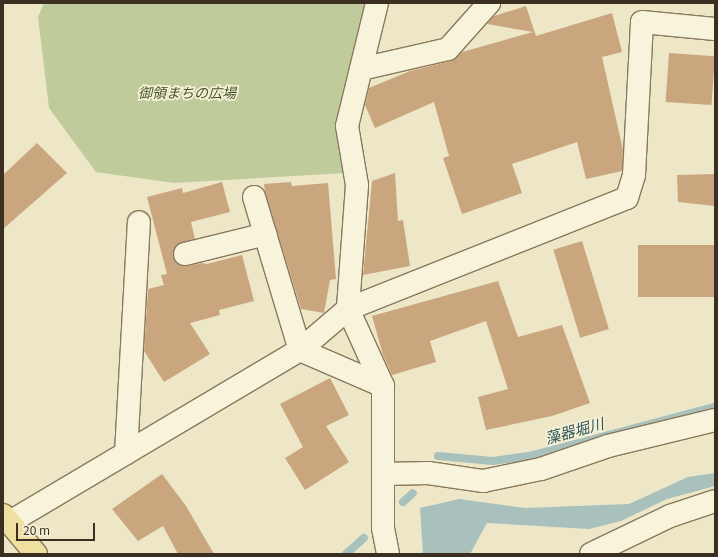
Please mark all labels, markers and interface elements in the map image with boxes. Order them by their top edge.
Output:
park label: 御領まちの広場 [138,84,236,100]
water label: 藻器堀川 [543,414,605,446]
scale bar [18,515,97,541]
text: 20 m [23,521,50,538]

